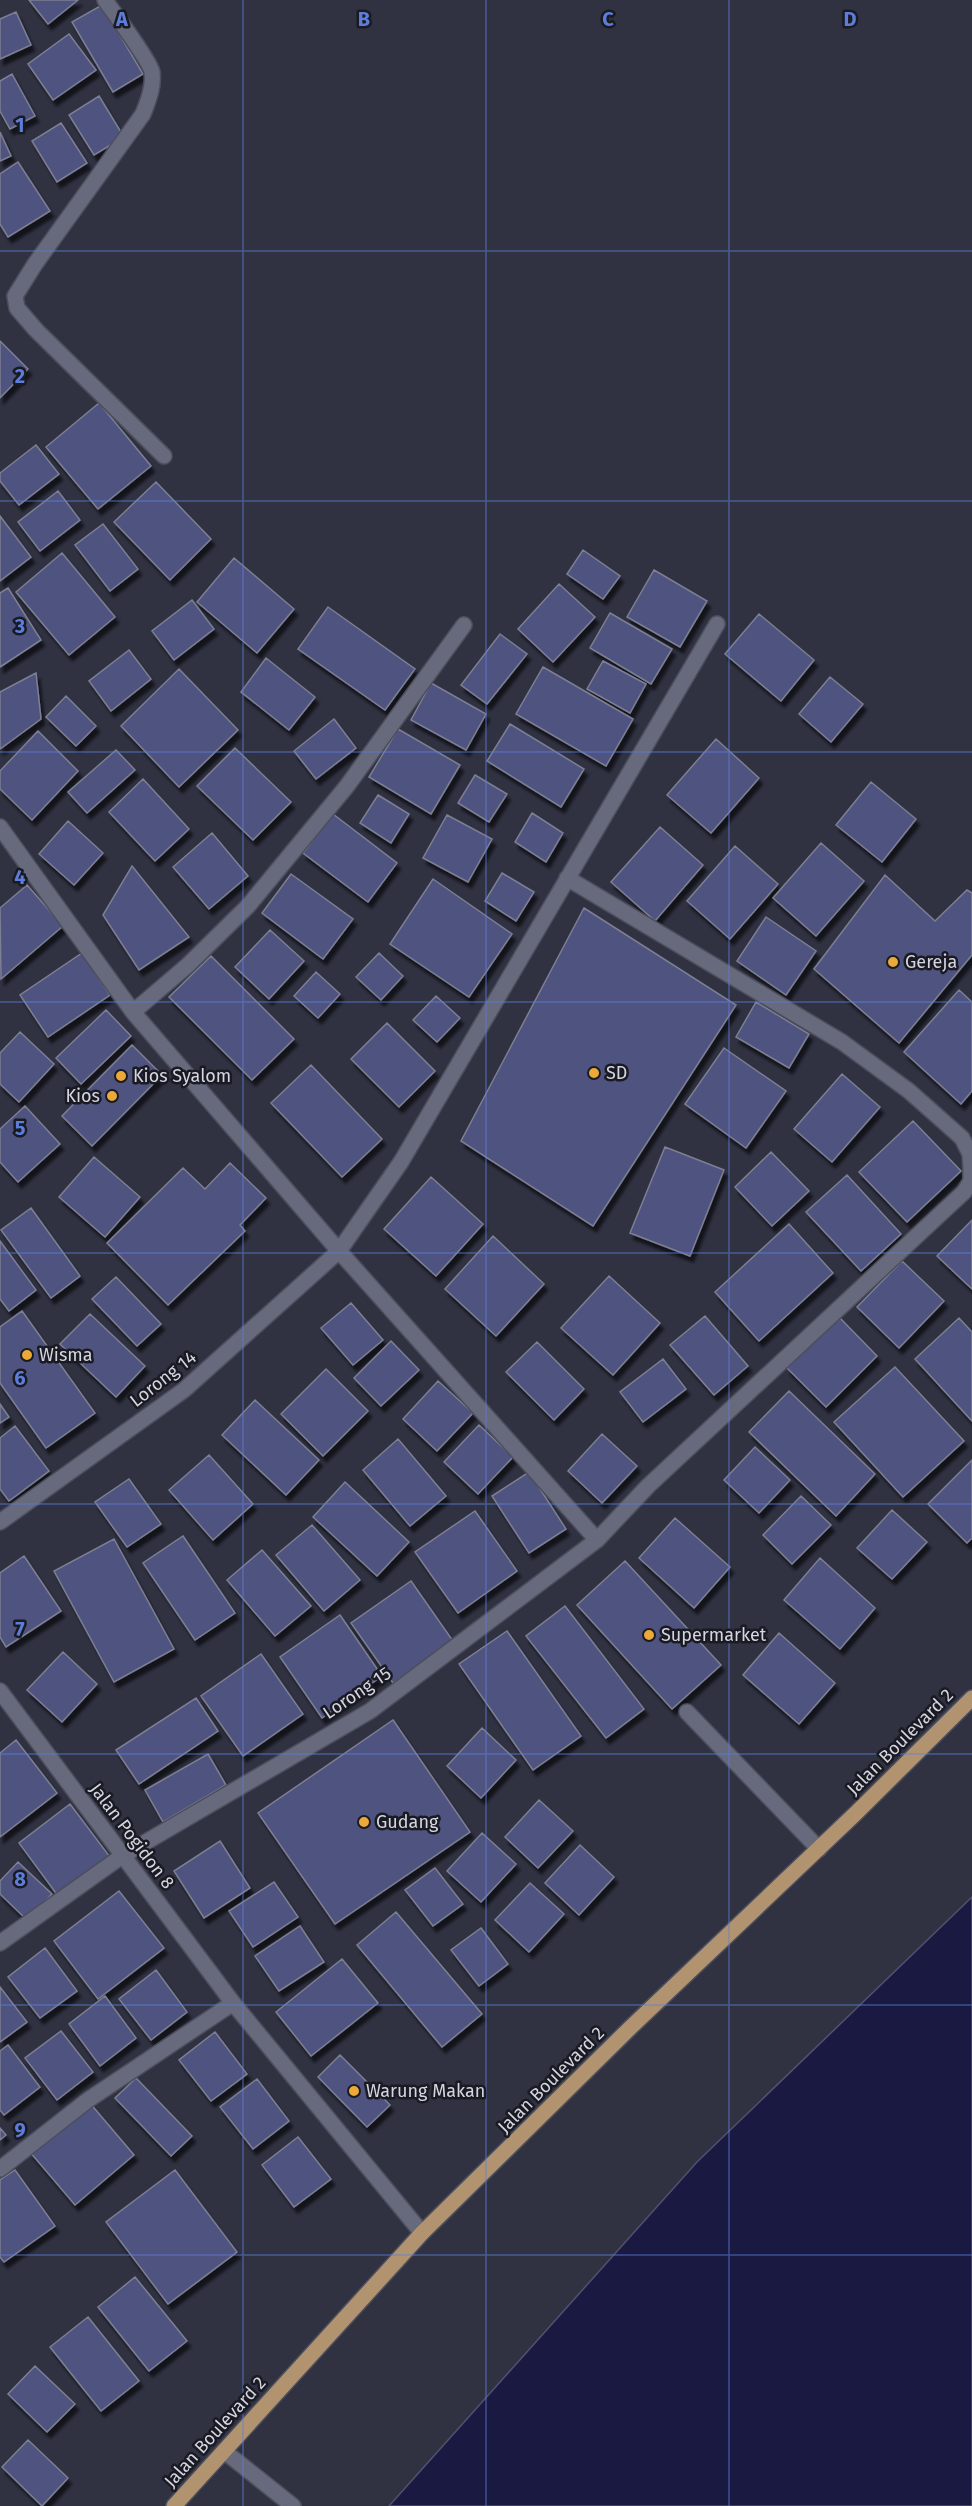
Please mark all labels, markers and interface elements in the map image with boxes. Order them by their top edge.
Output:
text: A [115,7,129,31]
text: B [358,7,370,31]
text: C [602,7,614,31]
text: D [843,7,857,31]
text: 1 [15,113,25,137]
text: 2 [15,364,25,388]
text: 3 [14,614,25,638]
text: 4 [14,865,26,889]
place label: Gereja [905,951,957,973]
marker: Gereja [886,955,900,969]
place label: SD [606,1062,627,1084]
place label: Kios Syalom [133,1065,231,1087]
marker: SD [587,1066,601,1080]
marker: Kios Syalom [114,1069,128,1083]
place label: Kios [65,1085,100,1107]
marker: Kios [105,1089,119,1103]
text: 5 [15,1116,26,1140]
place label: Wisma [39,1344,93,1366]
street label: Lorong 14 [125,1346,201,1412]
marker: Wisma [20,1348,34,1362]
text: 6 [14,1366,26,1390]
text: 7 [15,1617,25,1641]
place label: Supermarket [661,1624,767,1646]
marker: Supermarket [642,1628,656,1642]
street label: Lorong 15 [319,1662,395,1724]
street label: Jalan Boulevard 2 [842,1684,958,1800]
street label: Jalan Pogidon 8 [85,1779,179,1893]
place label: Gudang [376,1811,439,1833]
marker: Gudang [357,1815,371,1829]
text: 8 [14,1867,26,1891]
street label: Jalan Boulevard 2 [493,2022,609,2138]
place label: Warung Makan [366,2080,485,2102]
marker: Warung Makan [347,2084,361,2098]
text: 9 [14,2118,26,2142]
street label: Jalan Boulevard 2 [159,2372,271,2492]

